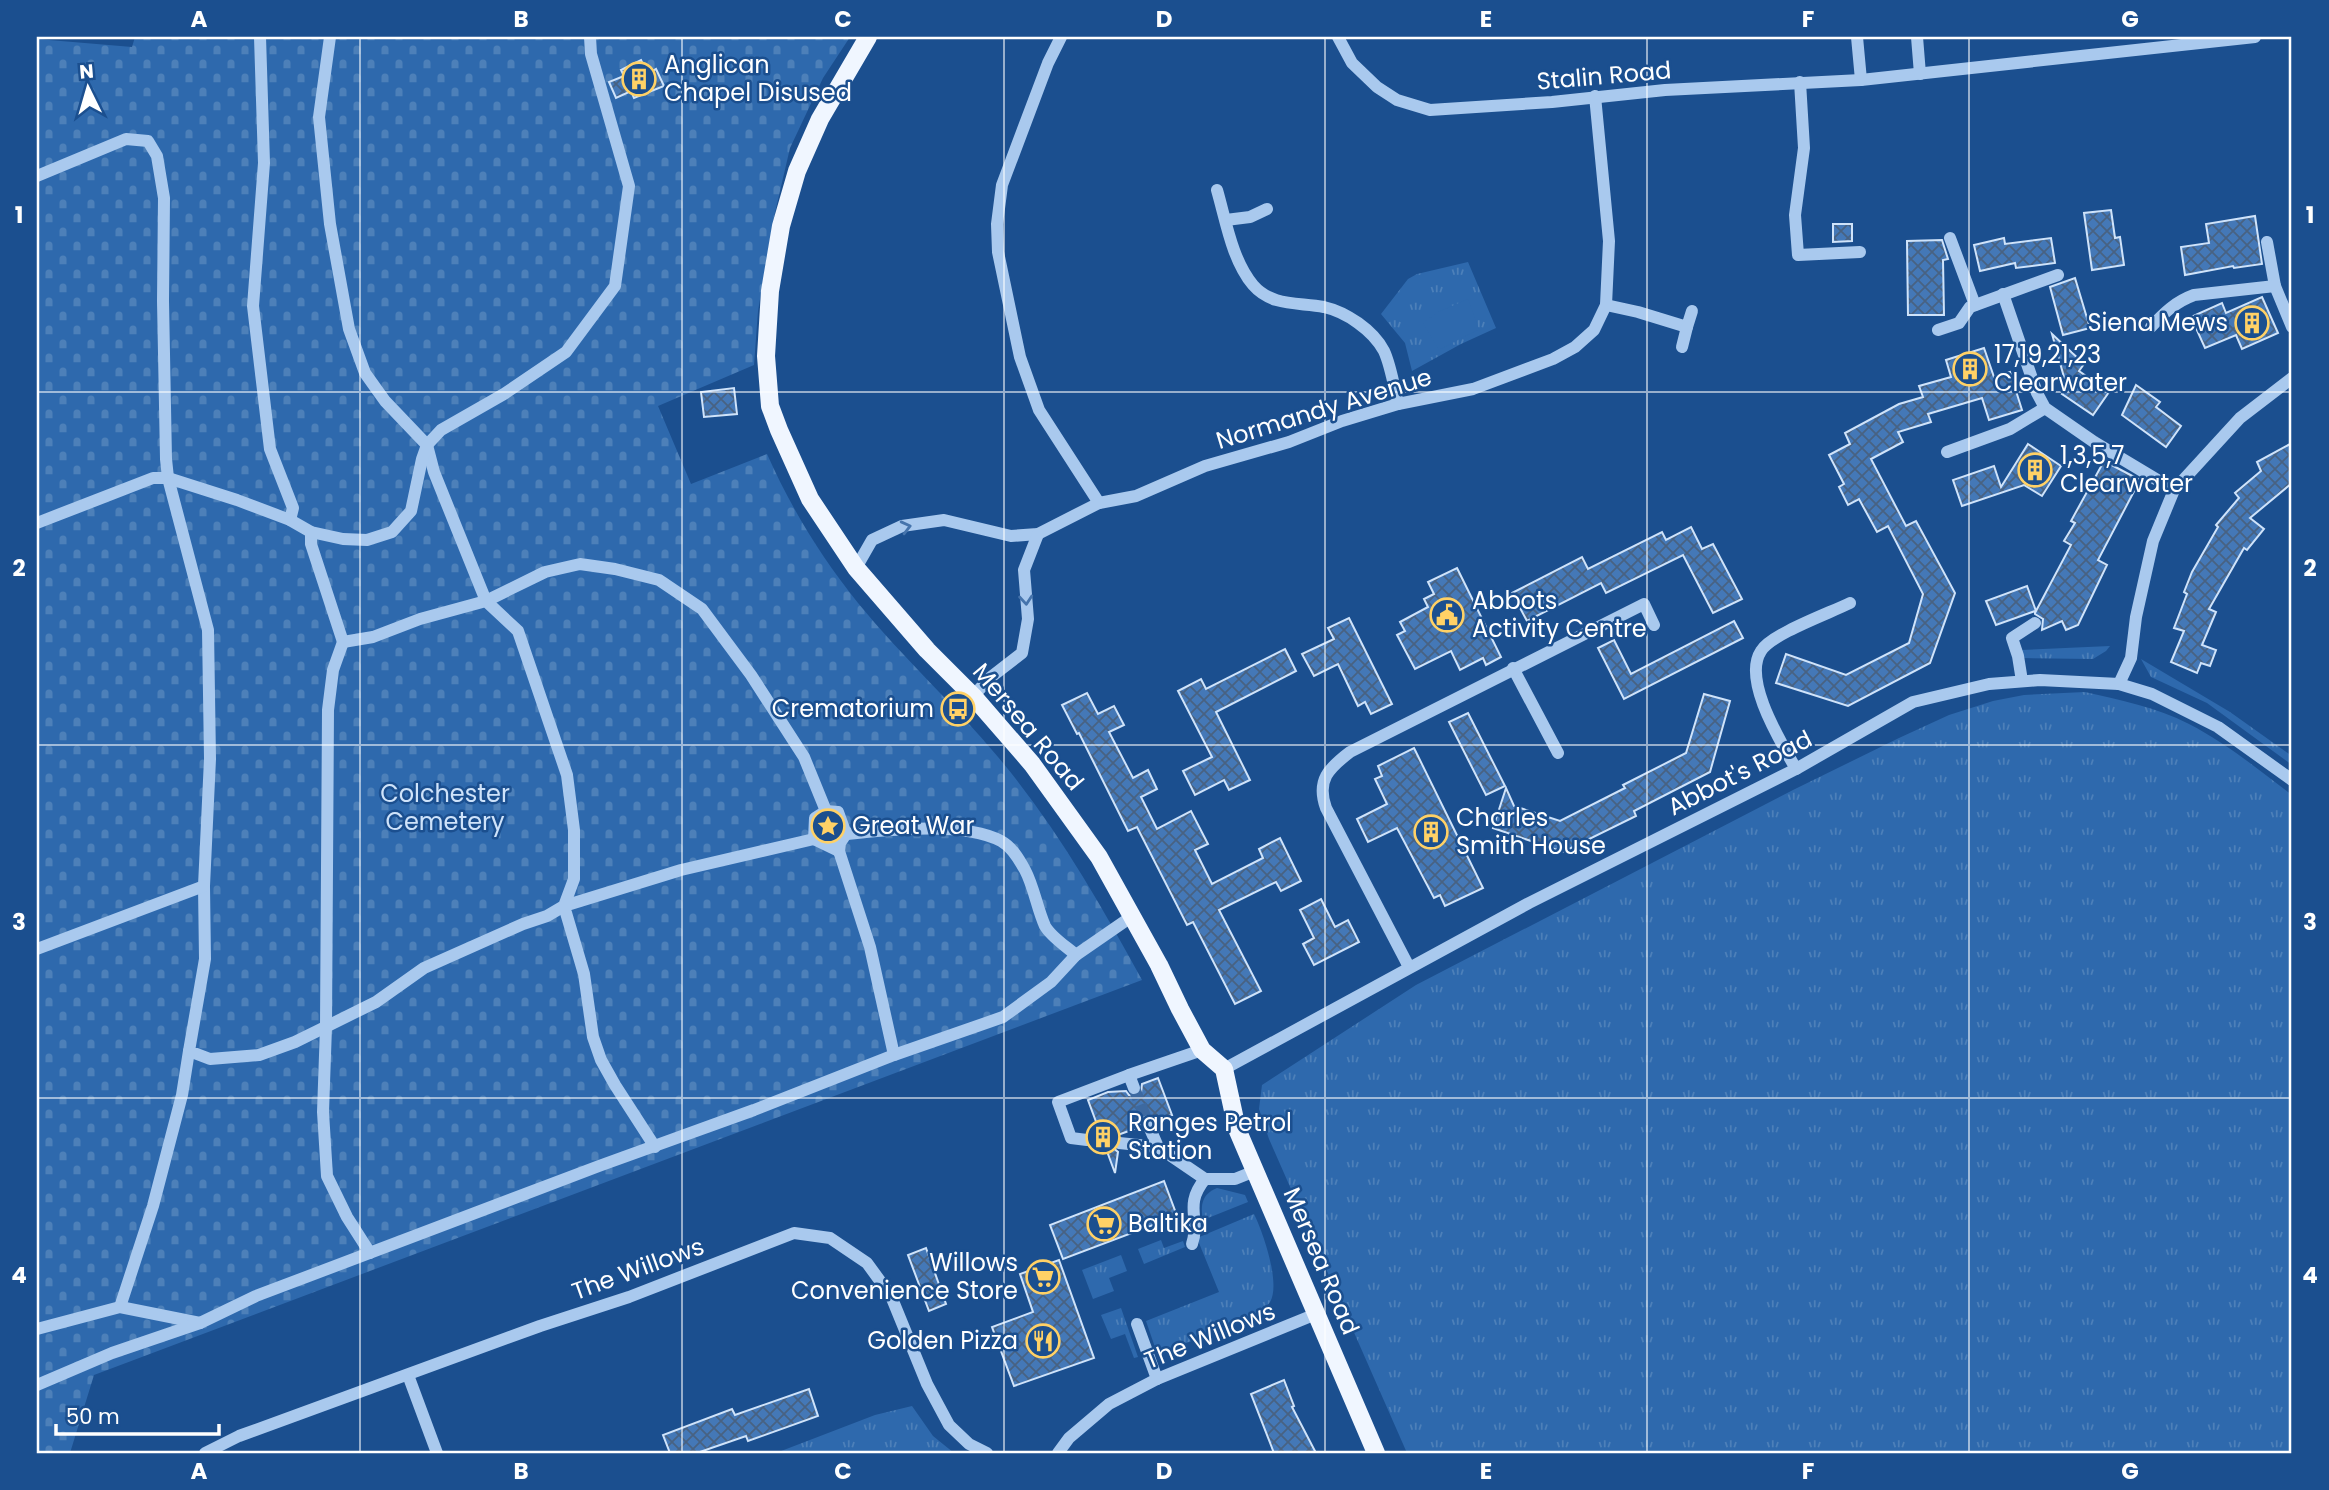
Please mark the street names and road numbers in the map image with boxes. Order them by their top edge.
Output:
street label: Stalin Road [1535,53,1673,98]
street label: Normandy Avenue [1212,360,1436,457]
street label: Mersea Road [965,656,1091,797]
street label: Abbot's Road [1662,722,1818,823]
street label: Mersea Road [1276,1182,1367,1339]
street label: The Willows [567,1229,708,1308]
street label: The Willows [1139,1294,1280,1377]

